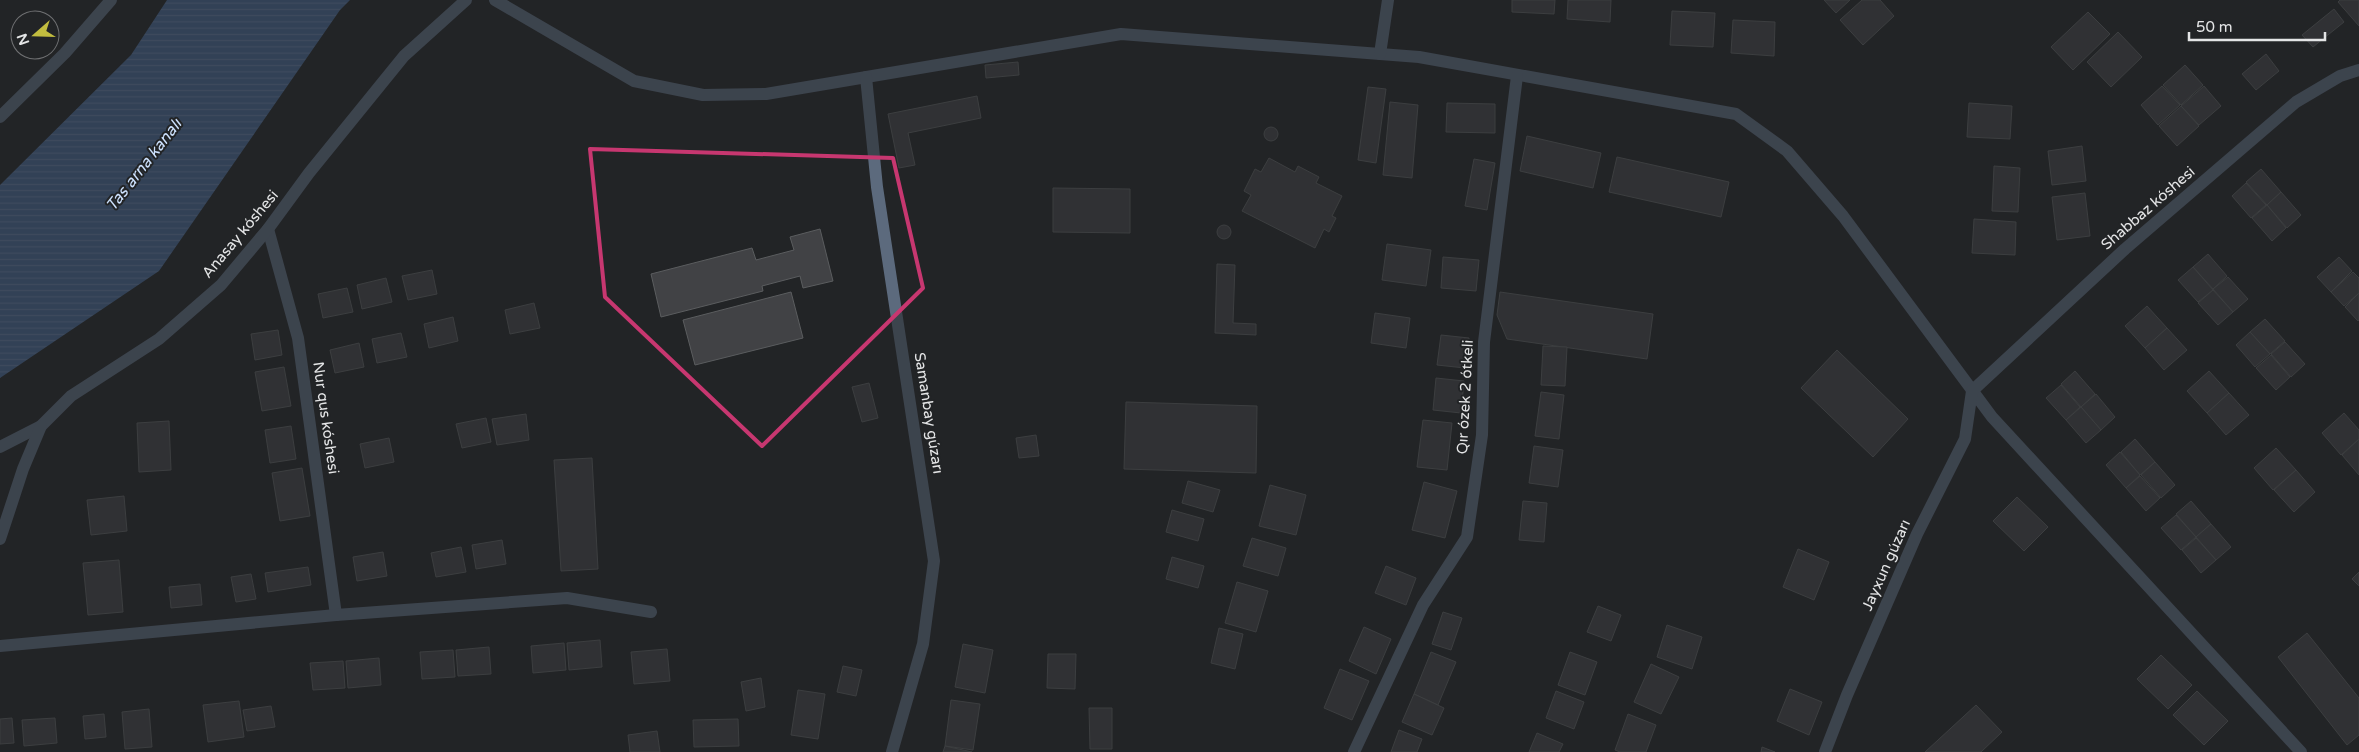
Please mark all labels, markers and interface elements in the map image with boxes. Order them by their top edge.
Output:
north arrow [10,10,60,60]
scale bar [2189,10,2325,42]
text: 50 m [2196,18,2233,36]
text: N [13,31,33,47]
water label: Tas arna kanalı [102,114,187,215]
street label: Shabbaz kóshesi [2097,162,2199,254]
street label: Anasay kóshesi [198,186,282,282]
street label: Qır ózek 2 ótkeli [1453,339,1477,455]
street label: Samanbay gúzarı [911,351,947,475]
street label: Nur qus kóshesi [309,361,343,475]
street label: Jayxun gúzarı [1858,517,1914,613]

